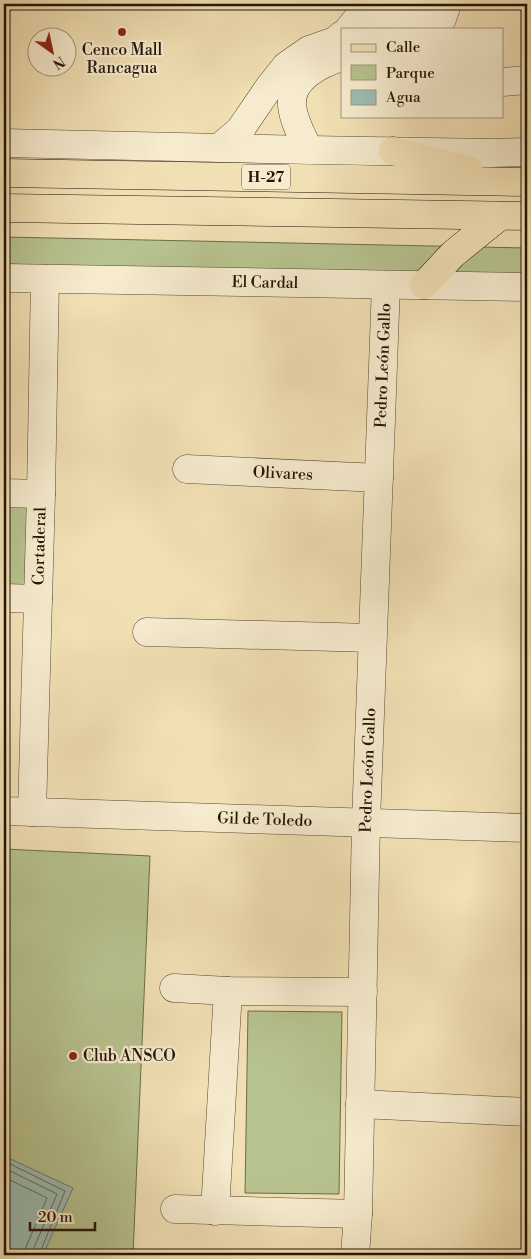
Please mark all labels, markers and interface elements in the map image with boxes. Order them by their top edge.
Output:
marker: Cenco Mall Rancagua [116,26,128,38]
north arrow [28,28,78,78]
legend [341,28,504,118]
text: Calle [386,38,420,57]
place label: Cenco Mall Rancagua [82,40,163,78]
text: N [49,51,68,73]
text: Parque [386,64,435,83]
text: Agua [385,88,421,107]
road number: H-27 [242,164,290,190]
street label: El Cardal [231,272,299,293]
street label: Pedro León Gallo [371,303,395,428]
street label: Olivares [252,462,314,485]
street label: Cortaderal [28,506,51,586]
street label: Pedro León Gallo [356,707,380,833]
street label: Gil de Toledo [217,808,313,831]
place label: Club ANSCO [83,1046,176,1066]
marker: Club ANSCO [67,1050,79,1062]
scale bar [30,1199,95,1231]
text: 20 m [38,1208,73,1227]

